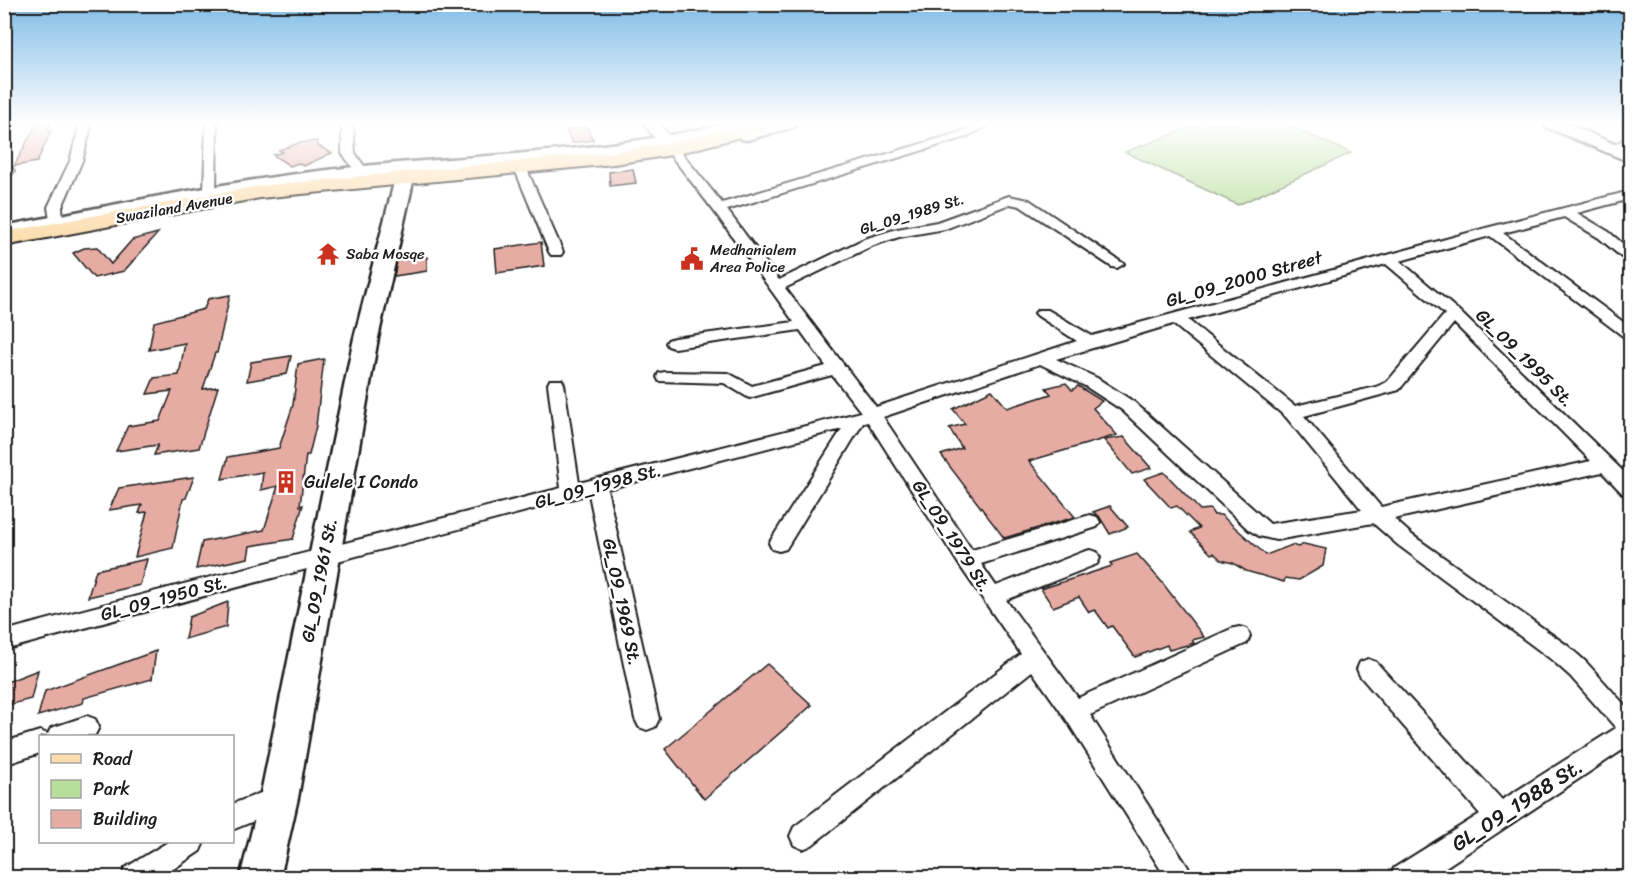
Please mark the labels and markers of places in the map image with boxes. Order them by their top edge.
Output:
place label: Medhanialem Area Police [709,237,797,280]
temple icon: Saba Mosqe [315,241,341,267]
place label: Saba Mosqe [346,241,425,267]
public building icon: Medhanialem Area Police [679,246,705,272]
place label: Gulele I Condo [304,466,418,498]
building icon: Gulele I Condo [273,469,299,495]

